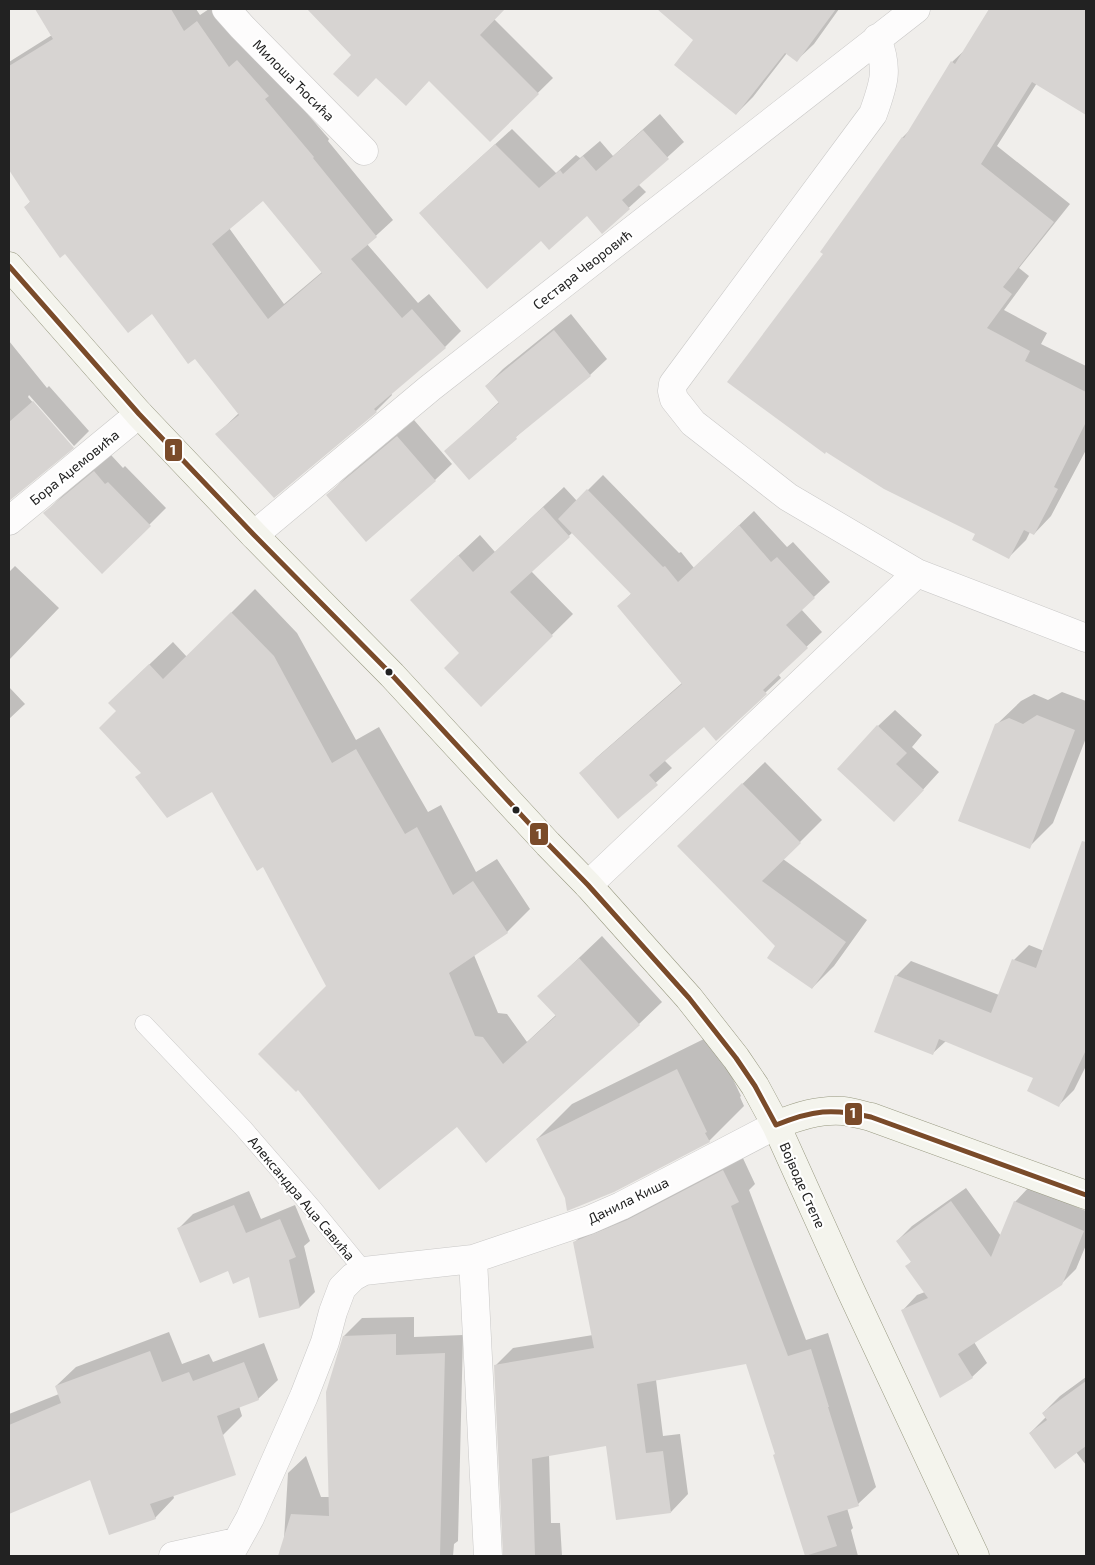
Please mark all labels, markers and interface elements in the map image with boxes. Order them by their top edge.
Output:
street label: Милоша Ћосића [250,36,338,124]
street label: Сестара Чворовић [529,225,635,313]
street label: Бора Аџемовића [26,426,122,508]
line badge: 1 [164,438,183,462]
text: 1 [170,441,176,458]
unlabelled marker [384,667,394,677]
unlabelled marker [511,805,521,815]
line badge: 1 [529,822,549,846]
text: 1 [536,825,542,842]
line badge: 1 [844,1102,863,1126]
text: 1 [850,1104,856,1121]
street label: Александра Аца Савића [245,1132,359,1264]
street label: Војводе Степе [776,1139,830,1231]
street label: Данила Киша [585,1173,671,1227]

